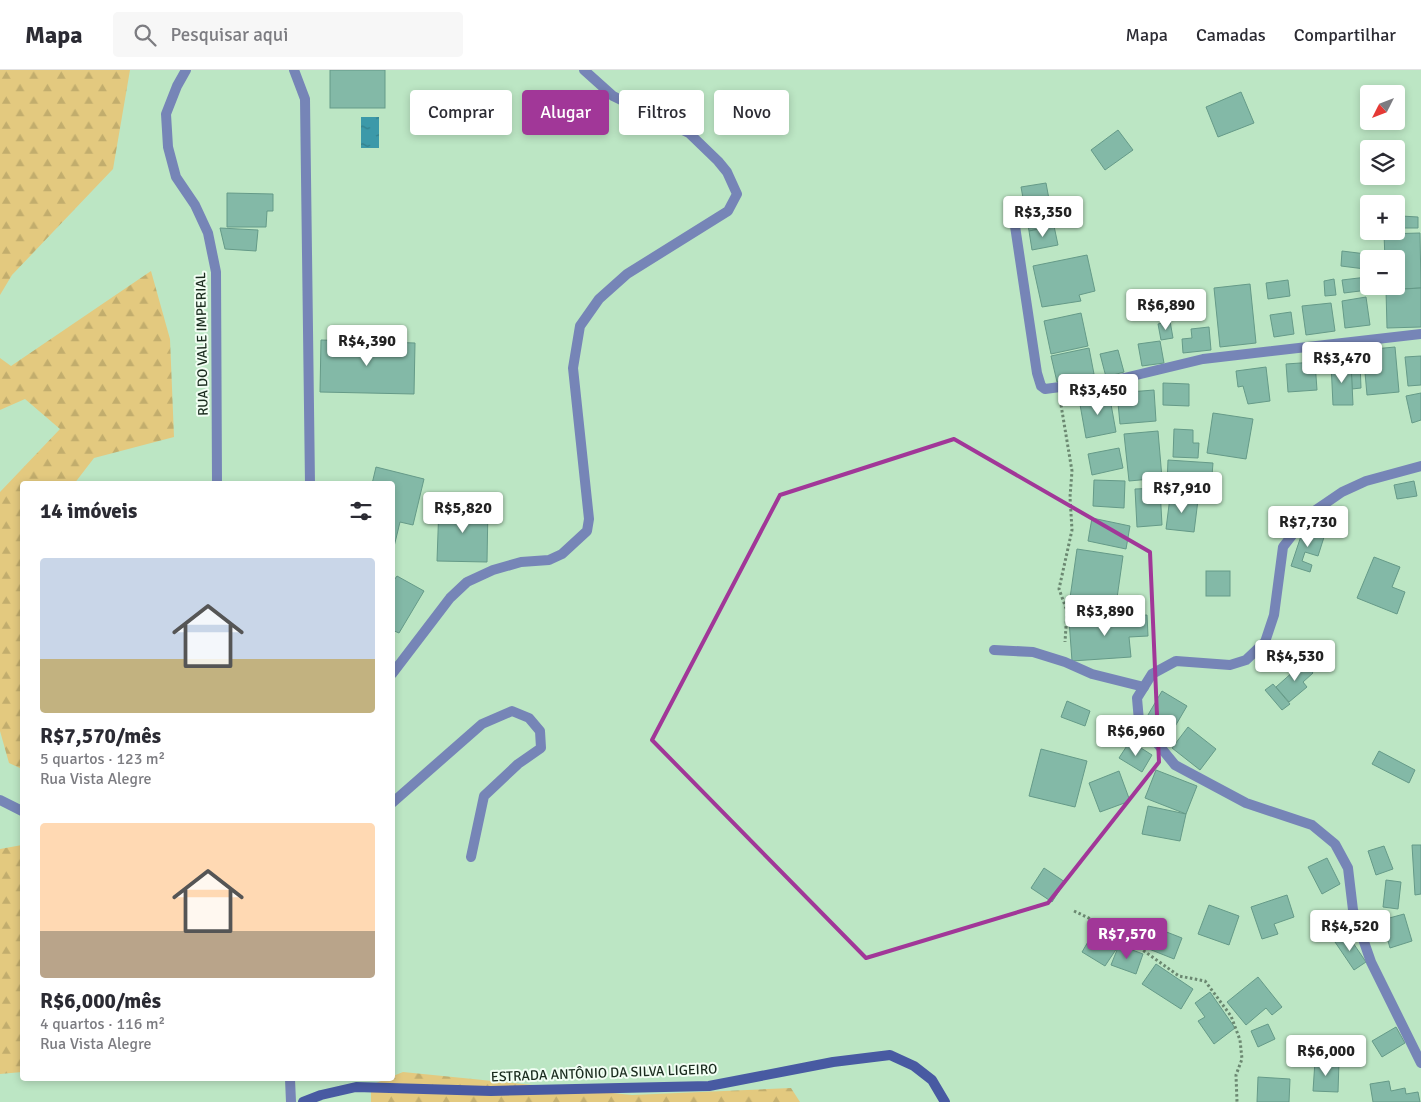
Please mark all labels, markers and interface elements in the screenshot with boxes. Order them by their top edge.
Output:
search box [113,12,463,57]
text: Mapa [25,20,83,50]
icon: search [131,21,159,49]
text: Pesquisar aqui [171,23,288,47]
text: Mapa [1126,24,1168,46]
text: Camadas [1196,24,1266,46]
text: Compartilhar [1294,24,1396,46]
north arrow [1360,85,1405,130]
map controls [1360,85,1405,295]
chip: Comprar [410,90,512,135]
chip: Alugar [522,90,609,135]
chip: Filtros [619,90,704,135]
chip: Novo [714,90,789,135]
button: layers [1360,140,1405,185]
button: + [1360,195,1405,240]
pin: R$3,350 [997,196,1089,238]
text: R$3,350 [1014,202,1072,222]
button: − [1360,250,1405,295]
street label: RUA DO VALE IMPERIAL [192,272,212,416]
pin: R$6,890 [1120,288,1212,331]
text: R$6,890 [1137,295,1195,315]
pin: R$4,390 [321,324,413,367]
text: R$4,390 [338,331,396,351]
pin: R$3,470 [1296,342,1388,384]
text: R$3,470 [1313,348,1371,368]
pin: R$3,450 [1052,374,1144,416]
text: R$3,450 [1069,380,1127,400]
pin: R$7,910 [1136,472,1228,514]
text: R$7,910 [1153,478,1211,498]
pin: R$5,820 [417,492,509,534]
icon: filters [347,497,375,525]
text: 14 imóveis [40,498,137,524]
text: R$5,820 [434,498,492,518]
pin: R$7,730 [1262,506,1354,548]
text: R$7,730 [1279,512,1337,532]
icon: home [163,591,253,681]
pin: R$3,890 [1059,594,1151,637]
text: R$3,890 [1076,601,1134,621]
pin: R$4,530 [1249,640,1341,682]
text: R$4,530 [1266,646,1324,666]
pin: R$6,960 [1090,714,1182,757]
text: R$6,960 [1107,721,1165,741]
text: R$7,570/mês [40,723,161,749]
text: 5 quartos · 123 m² [40,749,165,769]
text: Rua Vista Alegre [40,769,152,789]
icon: home [163,856,253,946]
pin: R$4,520 [1304,910,1396,952]
text: R$4,520 [1321,916,1379,936]
pin: R$7,570 [1081,918,1173,960]
text: R$7,570 [1098,924,1156,944]
text: R$6,000/mês [40,988,161,1014]
text: 4 quartos · 116 m² [40,1014,165,1034]
text: Rua Vista Alegre [40,1034,152,1054]
pin: R$6,000 [1280,1034,1372,1077]
text: R$6,000 [1297,1041,1355,1061]
street label: ESTRADA ANTÔNIO DA SILVA LIGEIRO [490,1061,718,1085]

